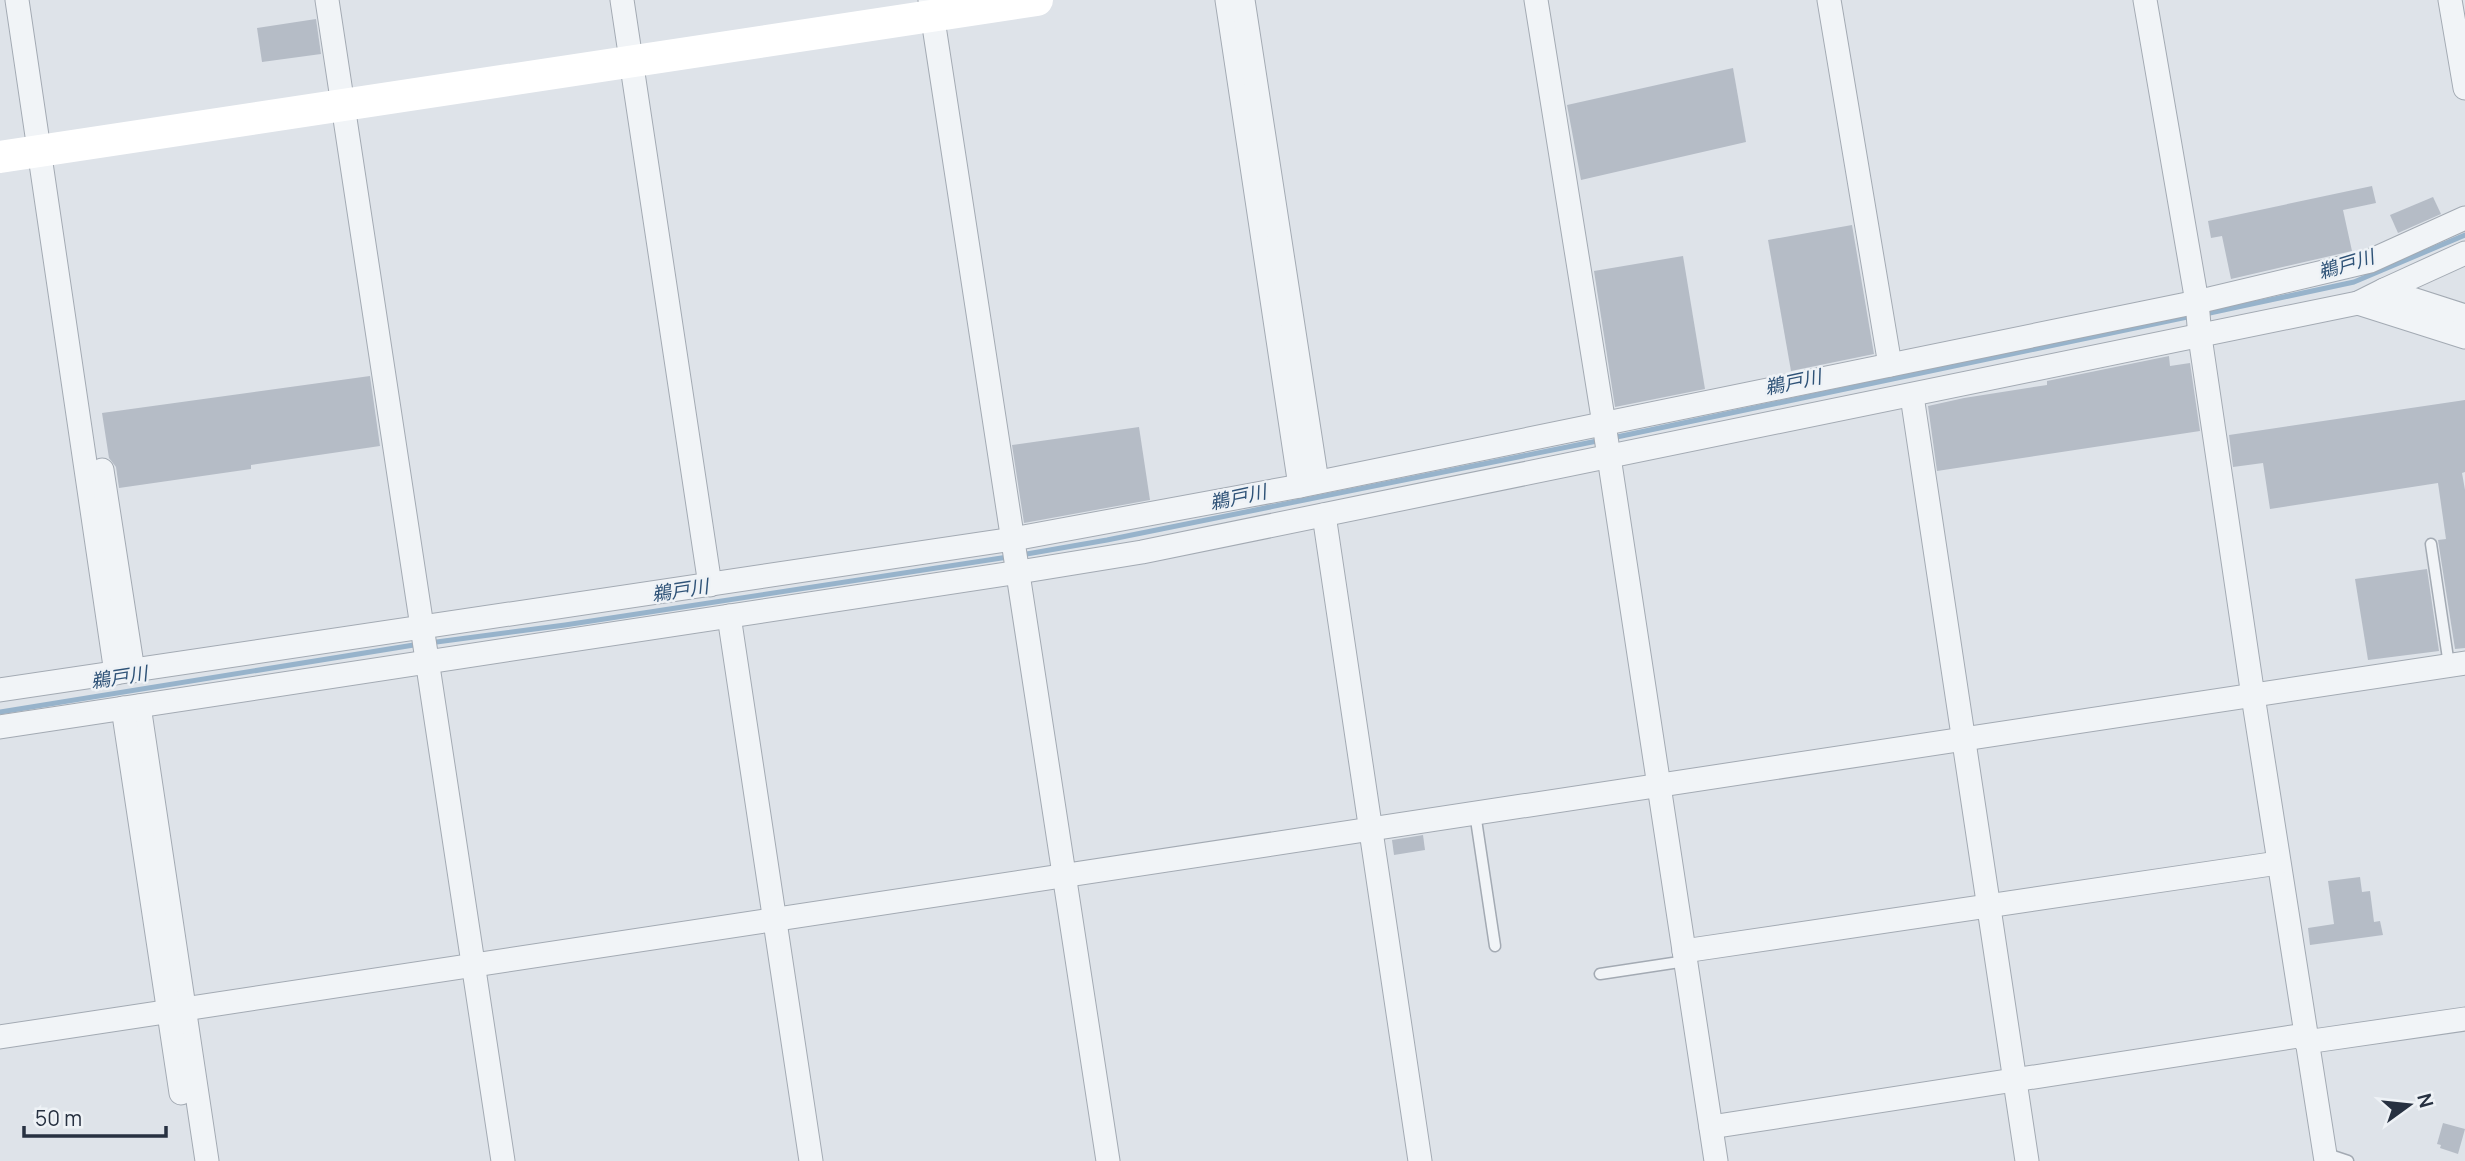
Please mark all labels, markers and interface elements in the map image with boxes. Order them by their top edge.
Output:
water label: 鵜戸川 [2315,243,2379,285]
water label: 鵜戸川 [1762,363,1826,401]
water label: 鵜戸川 [1207,478,1271,516]
water label: 鵜戸川 [650,572,712,607]
water label: 鵜戸川 [89,659,151,694]
north arrow [2374,1070,2444,1140]
text: N [2411,1091,2440,1111]
scale bar [24,1094,166,1138]
text: 50 m [35,1104,82,1132]

